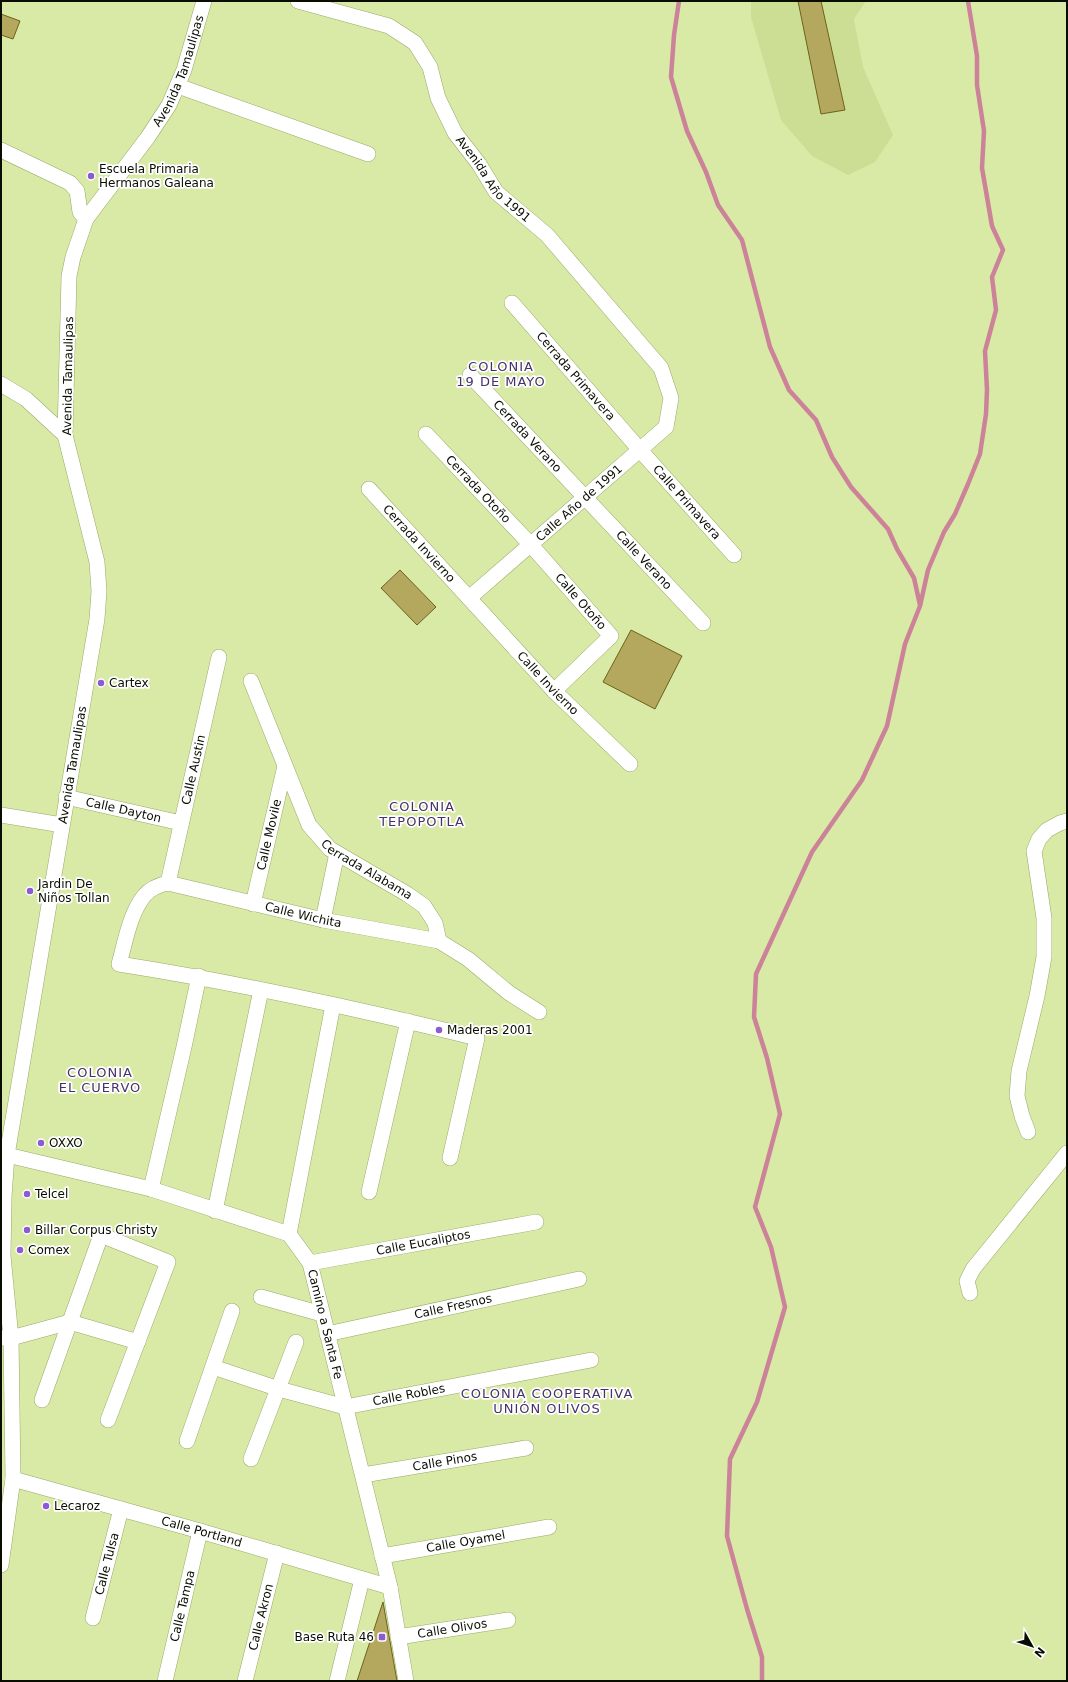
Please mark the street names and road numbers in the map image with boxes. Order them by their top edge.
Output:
street label: Avenida Tamaulipas [150,13,207,129]
street label: Avenida Año 1991 [453,133,533,225]
street label: Avenida Tamaulipas [60,316,76,436]
street label: Cerrada Primavera [533,329,618,423]
street label: Cerrada Verano [490,397,565,475]
street label: Cerrada Otoño [443,452,514,526]
street label: Calle Año de 1991 [533,462,625,544]
street label: Calle Primavera [650,462,724,542]
street label: Cerrada Invierno [380,502,458,585]
street label: Calle Verano [613,528,675,592]
street label: Calle Otoño [552,571,609,632]
street label: Calle Invierno [514,649,581,718]
street label: Avenida Tamaulipas [56,705,89,825]
street label: Calle Austin [179,733,208,806]
street label: Calle Dayton [84,795,163,825]
street label: Calle Movile [254,798,284,872]
street label: Cerrada Alabama [318,837,415,903]
street label: Calle Wichita [264,899,343,930]
street label: Calle Eucaliptos [375,1227,471,1258]
street label: Camino a Santa Fe [305,1268,345,1381]
street label: Calle Fresnos [413,1291,493,1322]
street label: Calle Robles [371,1381,446,1409]
street label: Calle Pinos [412,1449,478,1474]
street label: Calle Portland [160,1514,244,1550]
street label: Calle Oyamel [425,1528,506,1555]
street label: Calle Tulsa [92,1531,122,1596]
street label: Calle Tampa [167,1569,198,1643]
street label: Calle Akron [246,1582,276,1652]
street label: Calle Olivos [416,1616,488,1641]

